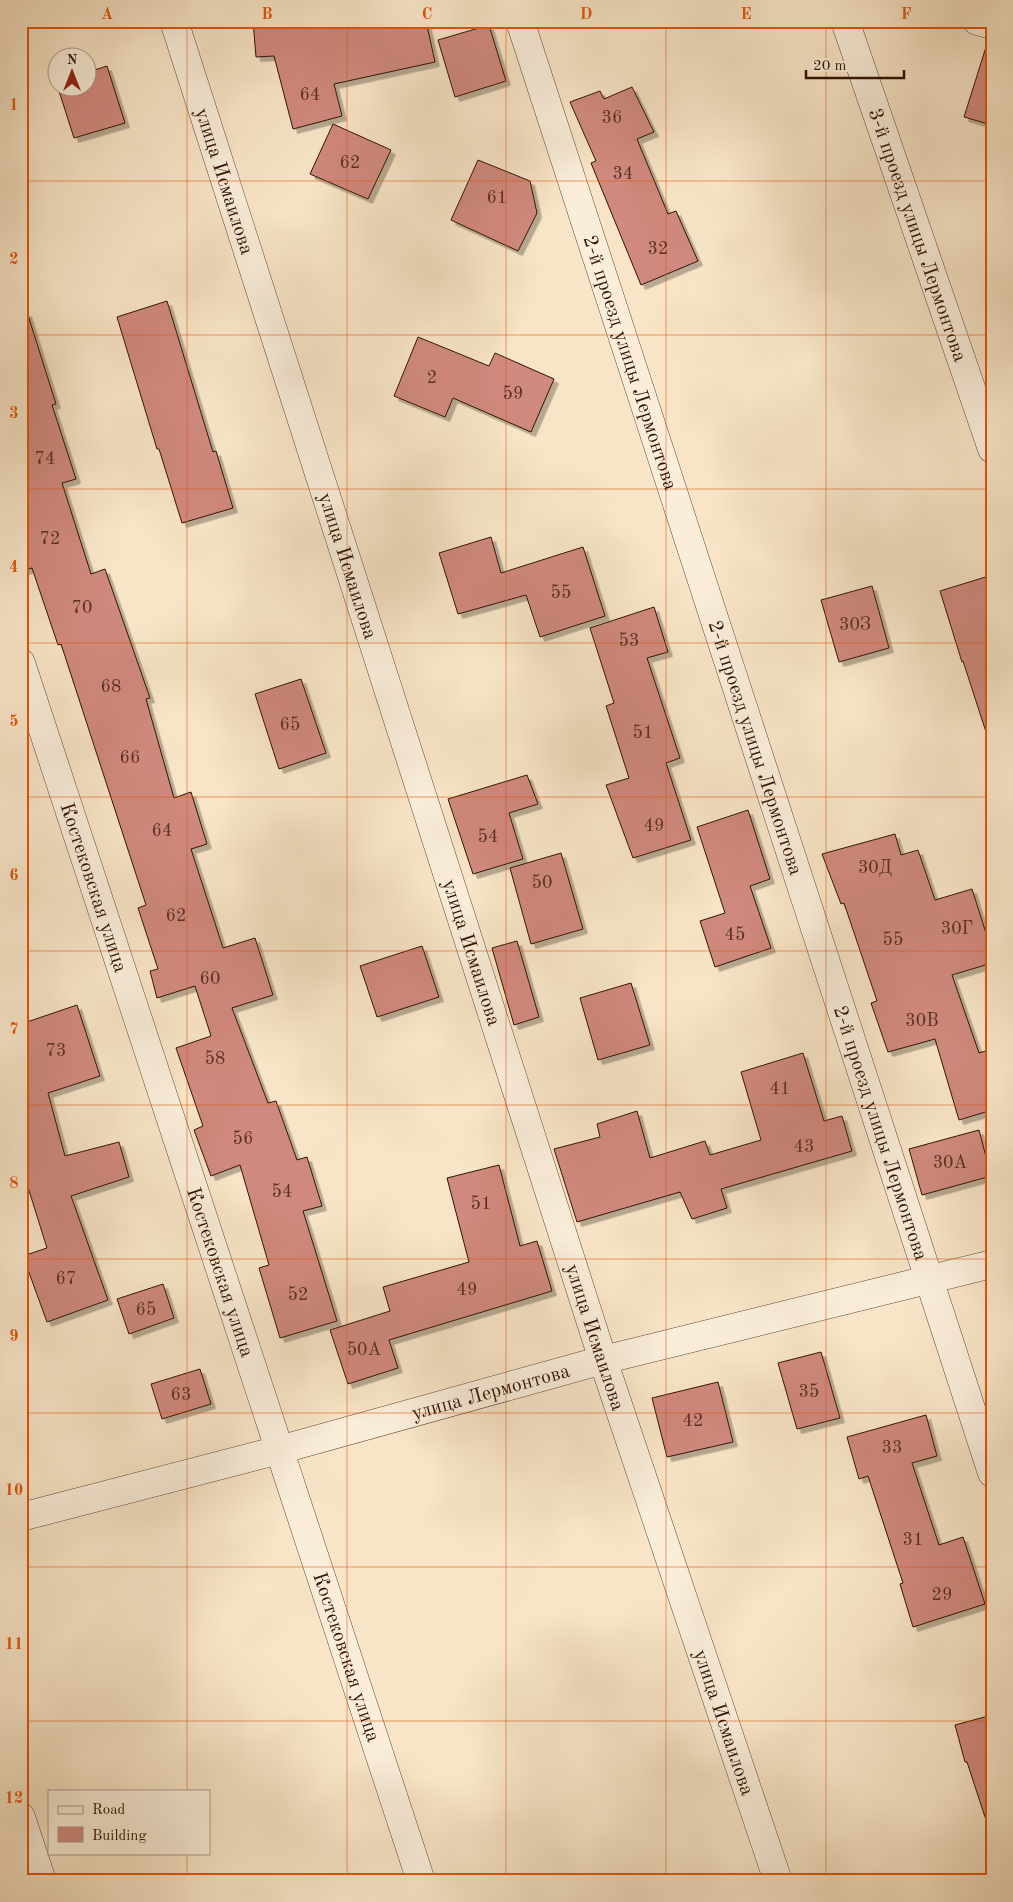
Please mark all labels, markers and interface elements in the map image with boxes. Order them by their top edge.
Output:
text: A [101,7,113,23]
text: B [261,7,273,23]
text: C [422,7,432,23]
text: D [580,7,592,23]
text: E [740,7,752,23]
text: F [901,7,912,23]
north arrow [48,48,98,98]
scale bar [806,48,903,80]
text: N [67,53,78,67]
text: 20 m [813,59,847,74]
house number: 64 [300,86,320,104]
text: 1 [9,98,19,114]
street label: улица Исмаилова [191,106,256,257]
street label: 3-й проезд улицы Лермонтова [864,106,969,365]
house number: 36 [602,109,622,127]
house number: 62 [340,154,360,172]
house number: 34 [613,165,633,183]
house number: 61 [487,189,507,207]
street label: 2-й проезд улицы Лермонтова [578,233,680,493]
house number: 32 [648,240,668,258]
text: 2 [9,252,19,268]
house number: 2 [427,369,437,387]
house number: 59 [503,385,523,403]
text: 3 [9,406,19,422]
house number: 74 [35,450,55,468]
street label: улица Исмаилова [314,491,379,642]
house number: 72 [40,530,60,548]
text: 4 [9,560,19,576]
house number: 55 [551,584,571,602]
house number: 70 [72,599,92,617]
house number: 30З [839,616,871,634]
street label: 2-й проезд улицы Лермонтова [704,618,805,878]
house number: 53 [619,632,639,650]
house number: 68 [101,678,121,696]
text: 5 [9,714,19,730]
house number: 65 [280,716,300,734]
house number: 51 [633,724,653,742]
house number: 66 [120,749,140,767]
street label: Костековская улица [56,800,130,975]
house number: 49 [644,817,664,835]
house number: 64 [152,822,172,840]
house number: 54 [478,828,498,846]
house number: 30Д [858,859,892,877]
text: 6 [9,868,19,884]
house number: 50 [532,874,552,892]
street label: улица Исмаилова [438,877,503,1029]
house number: 62 [166,907,186,925]
house number: 30Г [941,920,973,938]
house number: 45 [725,926,745,944]
house number: 55 [883,931,903,949]
house number: 60 [200,970,220,988]
street label: 2-й проезд улицы Лермонтова [829,1004,930,1263]
house number: 30В [905,1012,939,1030]
text: 7 [9,1022,19,1038]
house number: 73 [46,1042,66,1060]
house number: 58 [205,1050,225,1068]
house number: 41 [770,1080,790,1098]
house number: 56 [233,1130,253,1148]
house number: 43 [794,1138,814,1156]
house number: 30А [933,1154,968,1172]
text: 8 [9,1176,19,1192]
house number: 54 [272,1183,292,1201]
street label: Костековская улица [182,1185,256,1360]
house number: 51 [471,1195,491,1213]
street label: улица Исмаилова [561,1262,627,1413]
house number: 67 [56,1270,76,1288]
house number: 49 [457,1281,477,1299]
house number: 52 [288,1286,308,1304]
house number: 65 [136,1301,156,1319]
text: 9 [9,1329,19,1345]
house number: 50А [347,1341,382,1359]
street label: улица Лермонтова [410,1362,572,1425]
house number: 35 [799,1383,819,1401]
house number: 63 [171,1386,191,1404]
house number: 42 [683,1412,703,1430]
house number: 33 [882,1439,902,1457]
text: 10 [5,1483,23,1499]
house number: 31 [903,1531,923,1549]
street label: Костековская улица [308,1570,383,1745]
house number: 29 [932,1586,952,1604]
text: 11 [5,1637,23,1653]
street label: улица Исмаилова [689,1647,757,1798]
legend [48,1790,210,1854]
text: 12 [5,1791,23,1807]
text: Road [92,1803,126,1818]
text: Building [92,1829,147,1844]

